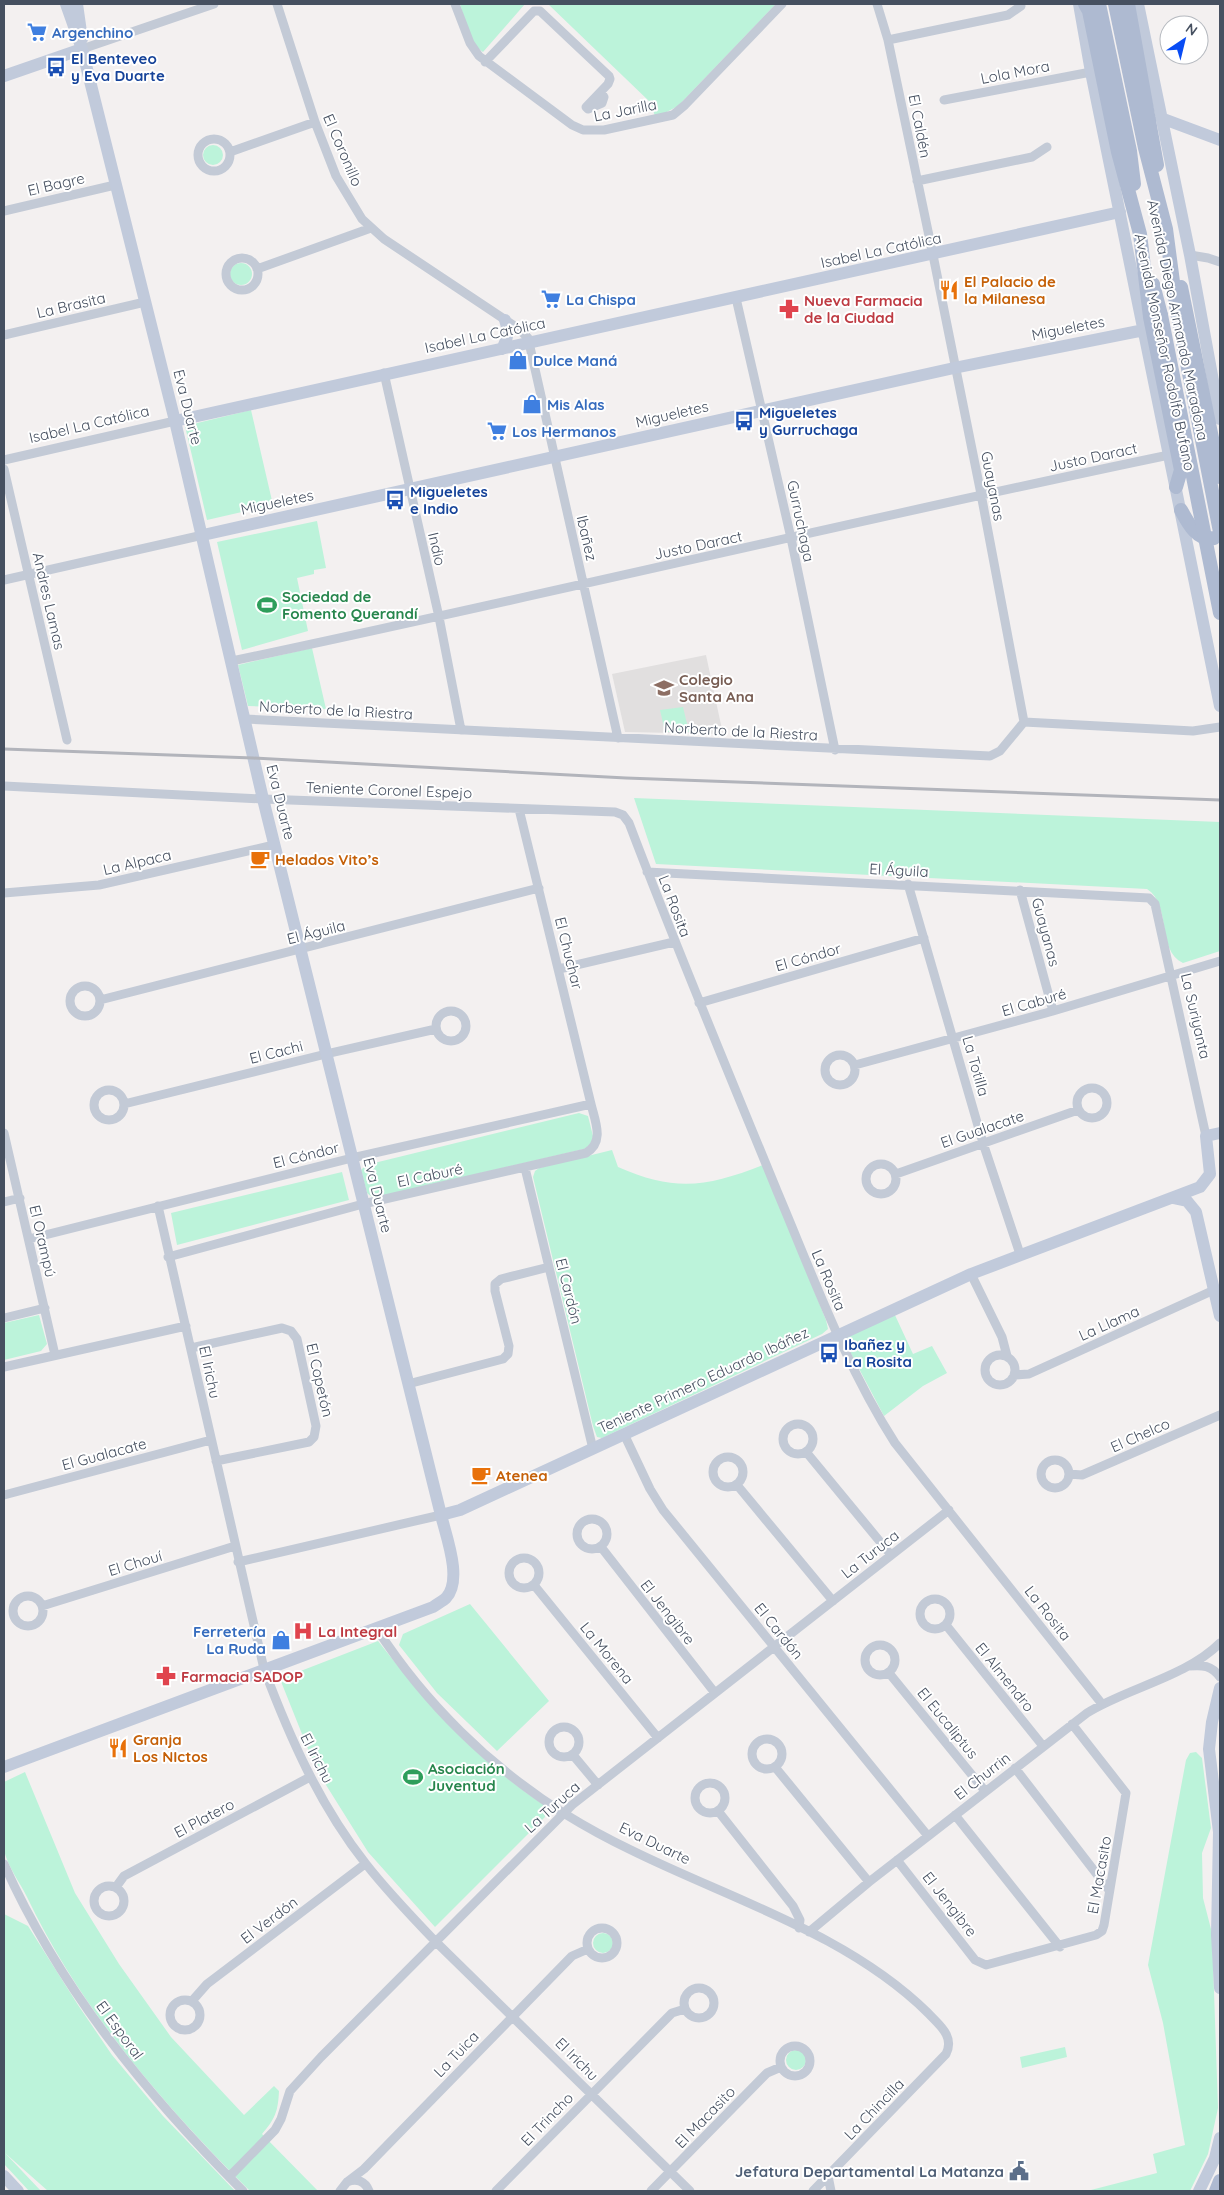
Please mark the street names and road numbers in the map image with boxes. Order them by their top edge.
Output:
street label: Lola Mora [979,56,1051,88]
street label: El Caldén [905,93,935,159]
street label: La Jarilla [592,95,658,125]
street label: El Coronillo [319,111,367,189]
street label: El Bagre [26,168,86,200]
street label: Avenida Diego Armando Maradona [1143,198,1213,442]
street label: Isabel La Católica [819,228,943,272]
street label: Avenida Monseñor Rodolfo Bufano [1131,232,1199,472]
street label: La Brasita [35,288,107,322]
street label: Migueletes [1030,312,1106,344]
street label: Isabel La Católica [423,313,547,357]
street label: Eva Duarte [169,367,207,447]
street label: Migueletes [634,396,710,432]
street label: Isabel La Católica [27,401,151,447]
street label: Justo Daract [1047,438,1139,476]
street label: Guayanas [977,450,1009,522]
street label: Gurruchaga [783,479,819,563]
street label: Migueletes [239,485,315,519]
street label: Ibañez [573,513,601,563]
street label: Justo Daract [652,526,744,564]
street label: Indio [424,530,450,568]
street label: Andres Lamas [29,550,69,652]
street label: Norberto de la Riestra [259,696,413,724]
street label: Norberto de la Riestra [664,717,818,745]
street label: Eva Duarte [262,762,300,842]
street label: Teniente Coronel Espejo [305,778,473,802]
street label: La Alpaca [101,845,173,879]
street label: El Águila [869,859,929,881]
street label: La Rosita [655,872,695,940]
street label: Guayanas [1028,896,1064,968]
street label: El Chuchar [551,915,587,991]
street label: El Águila [285,916,347,948]
street label: El Cóndor [773,939,843,975]
street label: La Suriyanta [1177,971,1215,1061]
street label: El Caburé [999,984,1069,1020]
street label: La Totilla [958,1034,994,1098]
street label: El Cachi [247,1036,305,1068]
street label: El Gualacate [938,1106,1026,1152]
street label: El Cóndor [271,1138,341,1172]
street label: Eva Duarte [359,1155,397,1235]
street label: El Caburé [396,1159,464,1191]
street label: El Orampú [25,1203,61,1279]
street label: La Rosita [808,1247,850,1313]
street label: El Cardón [552,1256,586,1326]
street label: La Llama [1076,1301,1142,1345]
street label: Teniente Primero Eduardo Ibáñez [595,1323,811,1437]
street label: El Copetón [302,1341,338,1419]
street label: El Irichu [195,1344,225,1400]
street label: El Chelco [1107,1414,1173,1456]
street label: El Gualacate [60,1434,148,1474]
street label: La Turuca [837,1526,903,1582]
street label: El Chouí [106,1546,165,1580]
street label: El Jengibre [637,1576,699,1648]
street label: La Rosita [1021,1582,1075,1644]
street label: El Cardón [750,1599,808,1663]
street label: La Morena [576,1618,638,1688]
street label: El Almendro [971,1639,1039,1715]
street label: El Eucaliptus [913,1684,983,1762]
street label: El Irichu [296,1730,338,1786]
street label: El Churrin [950,1748,1014,1804]
street label: La Turuca [520,1777,584,1837]
street label: El Platero [171,1794,237,1842]
street label: Eva Duarte [616,1818,694,1868]
street label: El Macasito [1083,1835,1115,1915]
street label: El Jengibre [919,1868,981,1940]
street label: El Verdón [237,1892,301,1948]
street label: El Esporal [92,1997,148,2063]
street label: La Tuica [429,2027,483,2081]
street label: El Irichu [551,2033,603,2085]
street label: La Chincilla [840,2074,908,2144]
street label: El Macasito [671,2082,739,2152]
street label: El Trincho [517,2088,577,2150]

